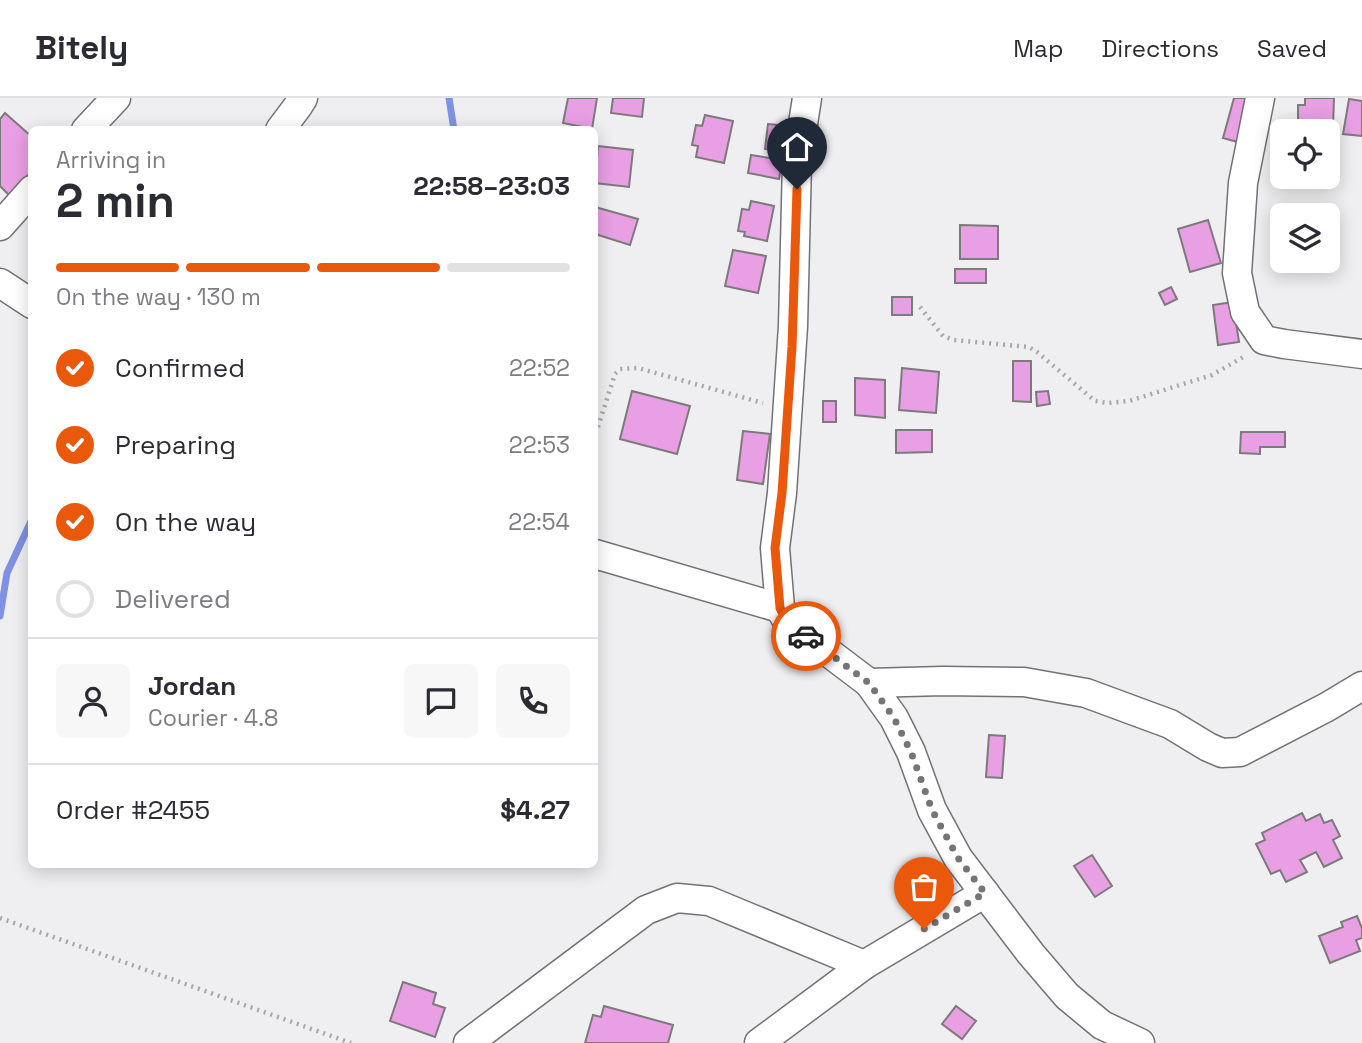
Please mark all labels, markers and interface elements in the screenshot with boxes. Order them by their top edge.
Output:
text: Bitely [35,27,128,69]
text: Map [1013,33,1063,64]
text: Directions [1101,33,1219,64]
text: Saved [1257,33,1327,64]
pin [767,117,827,189]
map controls [1270,119,1340,273]
button: locate [1270,119,1340,189]
icon: home [778,128,816,166]
text: Arriving in [56,145,166,175]
text: 22:58–23:03 [413,169,570,203]
text: 2 min [56,172,175,230]
button: layers [1270,203,1340,273]
text: On the way · 130 m [56,282,261,312]
icon: check [56,349,94,387]
text: Confirmed [115,351,245,385]
text: 22:52 [509,353,570,383]
icon: check [56,426,94,464]
text: Preparing [115,428,236,462]
text: 22:53 [509,430,570,460]
icon: check [56,503,94,541]
text: On the way [115,505,256,539]
text: 22:54 [508,507,570,537]
text: Delivered [115,582,231,616]
courier [771,601,841,671]
icon: car [787,617,825,655]
button: person [56,664,130,738]
button: chat [404,664,478,738]
button: phone [496,664,570,738]
text: Jordan [148,669,236,703]
text: Courier · 4.8 [148,703,278,733]
text: Order #2455 [56,793,210,827]
text: $4.27 [500,793,570,827]
pin [894,857,954,929]
icon: bag [905,868,943,906]

